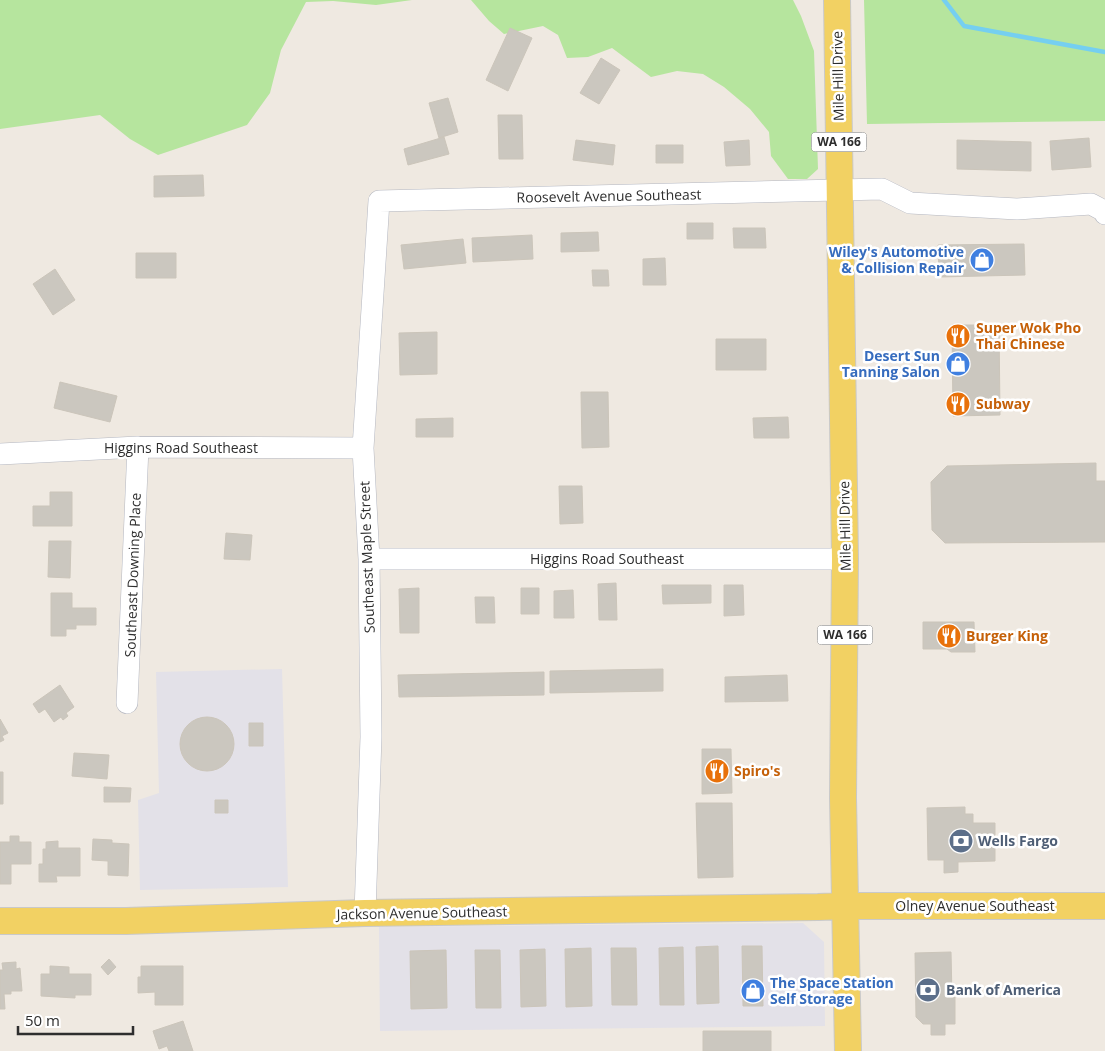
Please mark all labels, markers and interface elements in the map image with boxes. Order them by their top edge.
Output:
street label: Mile Hill Drive [827,31,848,121]
road number: WA 166 [812,132,866,152]
street label: Roosevelt Avenue Southeast [516,184,702,207]
place label: Wiley's Automotive & Collision Repair [829,242,965,277]
shop icon: Wiley's Automotive & Collision Repair [969,247,995,273]
place label: Super Wok Pho Thai Chinese [976,318,1082,353]
restaurant icon: Super Wok Pho Thai Chinese [945,323,971,349]
place label: Desert Sun Tanning Salon [842,346,940,381]
shop icon: Desert Sun Tanning Salon [945,351,971,377]
restaurant icon: Subway [945,391,971,417]
place label: Subway [976,394,1030,413]
street label: Higgins Road Southeast [104,438,258,457]
street label: Southeast Maple Street [354,481,379,633]
street label: Mile Hill Drive [834,481,855,571]
street label: Southeast Downing Place [120,492,145,658]
street label: Higgins Road Southeast [530,549,684,568]
restaurant icon: Burger King [936,623,962,649]
road number: WA 166 [818,626,872,644]
place label: Burger King [966,626,1048,645]
restaurant icon: Spiro's [704,758,730,784]
place label: Spiro's [734,761,781,780]
bank icon: Wells Fargo [948,828,974,854]
place label: Wells Fargo [978,831,1058,850]
street label: Olney Avenue Southeast [895,896,1055,915]
street label: Jackson Avenue Southeast [334,902,508,924]
place label: The Space Station Self Storage [770,973,894,1008]
bank icon: Bank of America [915,977,941,1003]
shop icon: The Space Station Self Storage [740,978,766,1004]
place label: Bank of America [946,980,1061,999]
scale bar [18,1004,132,1036]
text: 50 m [25,1010,60,1030]

